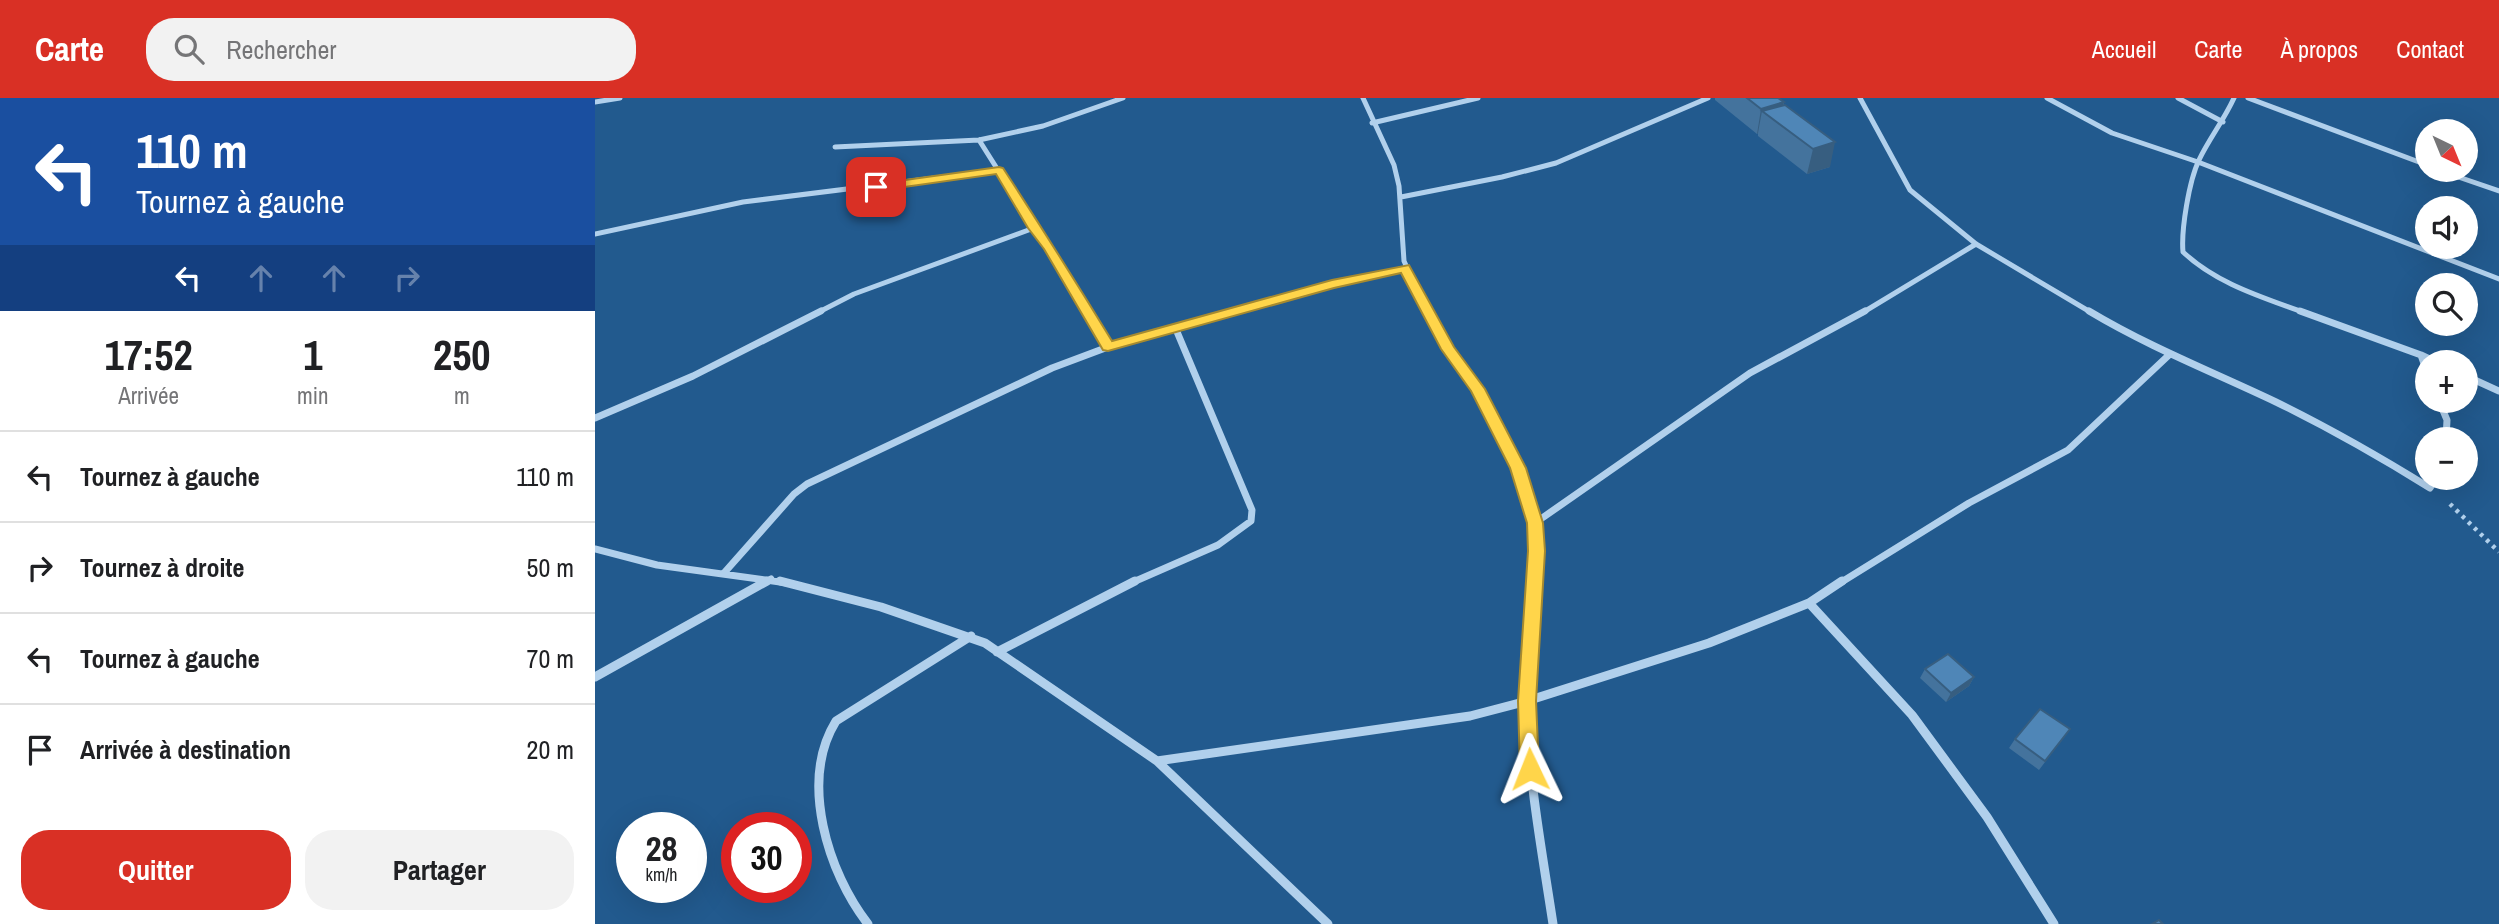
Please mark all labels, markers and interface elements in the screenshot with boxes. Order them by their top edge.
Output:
search box [146,18,636,81]
text: Carte [35,27,104,71]
icon: search [170,30,208,68]
text: Rechercher [226,32,336,67]
text: Accueil [2092,33,2156,65]
text: Carte [2194,33,2242,65]
text: À propos [2280,33,2358,65]
text: Contact [2396,33,2464,65]
text: 110 m [136,117,248,183]
north arrow [2415,119,2478,182]
map controls [2415,119,2478,490]
icon: left [21,126,112,217]
pin [846,157,906,217]
icon: arrive [857,168,895,206]
text: Tournez à gauche [136,180,345,223]
button: sound [2415,196,2478,259]
icon: left [169,259,207,297]
icon: ahead [242,259,280,297]
icon: ahead [315,259,353,297]
icon: right [388,259,426,297]
button: search [2415,273,2478,336]
text: 17:52 [105,327,193,383]
text: 1 [303,327,322,383]
text: 250 [433,327,491,383]
button: + [2415,350,2478,413]
text: Arrivée [118,380,179,411]
text: min [297,380,329,411]
text: m [454,380,470,411]
button: − [2415,427,2478,490]
icon: left [21,458,59,496]
text: Tournez à gauche [80,459,260,494]
text: 110 m [516,459,574,494]
icon: right [21,549,59,587]
text: Tournez à droite [80,550,244,585]
text: 50 m [527,550,574,585]
icon: left [21,640,59,678]
text: Tournez à gauche [80,641,260,676]
text: 70 m [527,641,574,676]
icon: arrive [21,731,59,769]
text: Arrivée à destination [80,732,291,767]
text: 20 m [527,732,574,767]
position arrow [1493,732,1567,806]
speed limit sign: 30 [721,812,812,903]
text: 28 [646,825,677,872]
button: Quitter [21,830,291,910]
button: Partager [305,830,574,910]
text: km/h [646,862,678,887]

